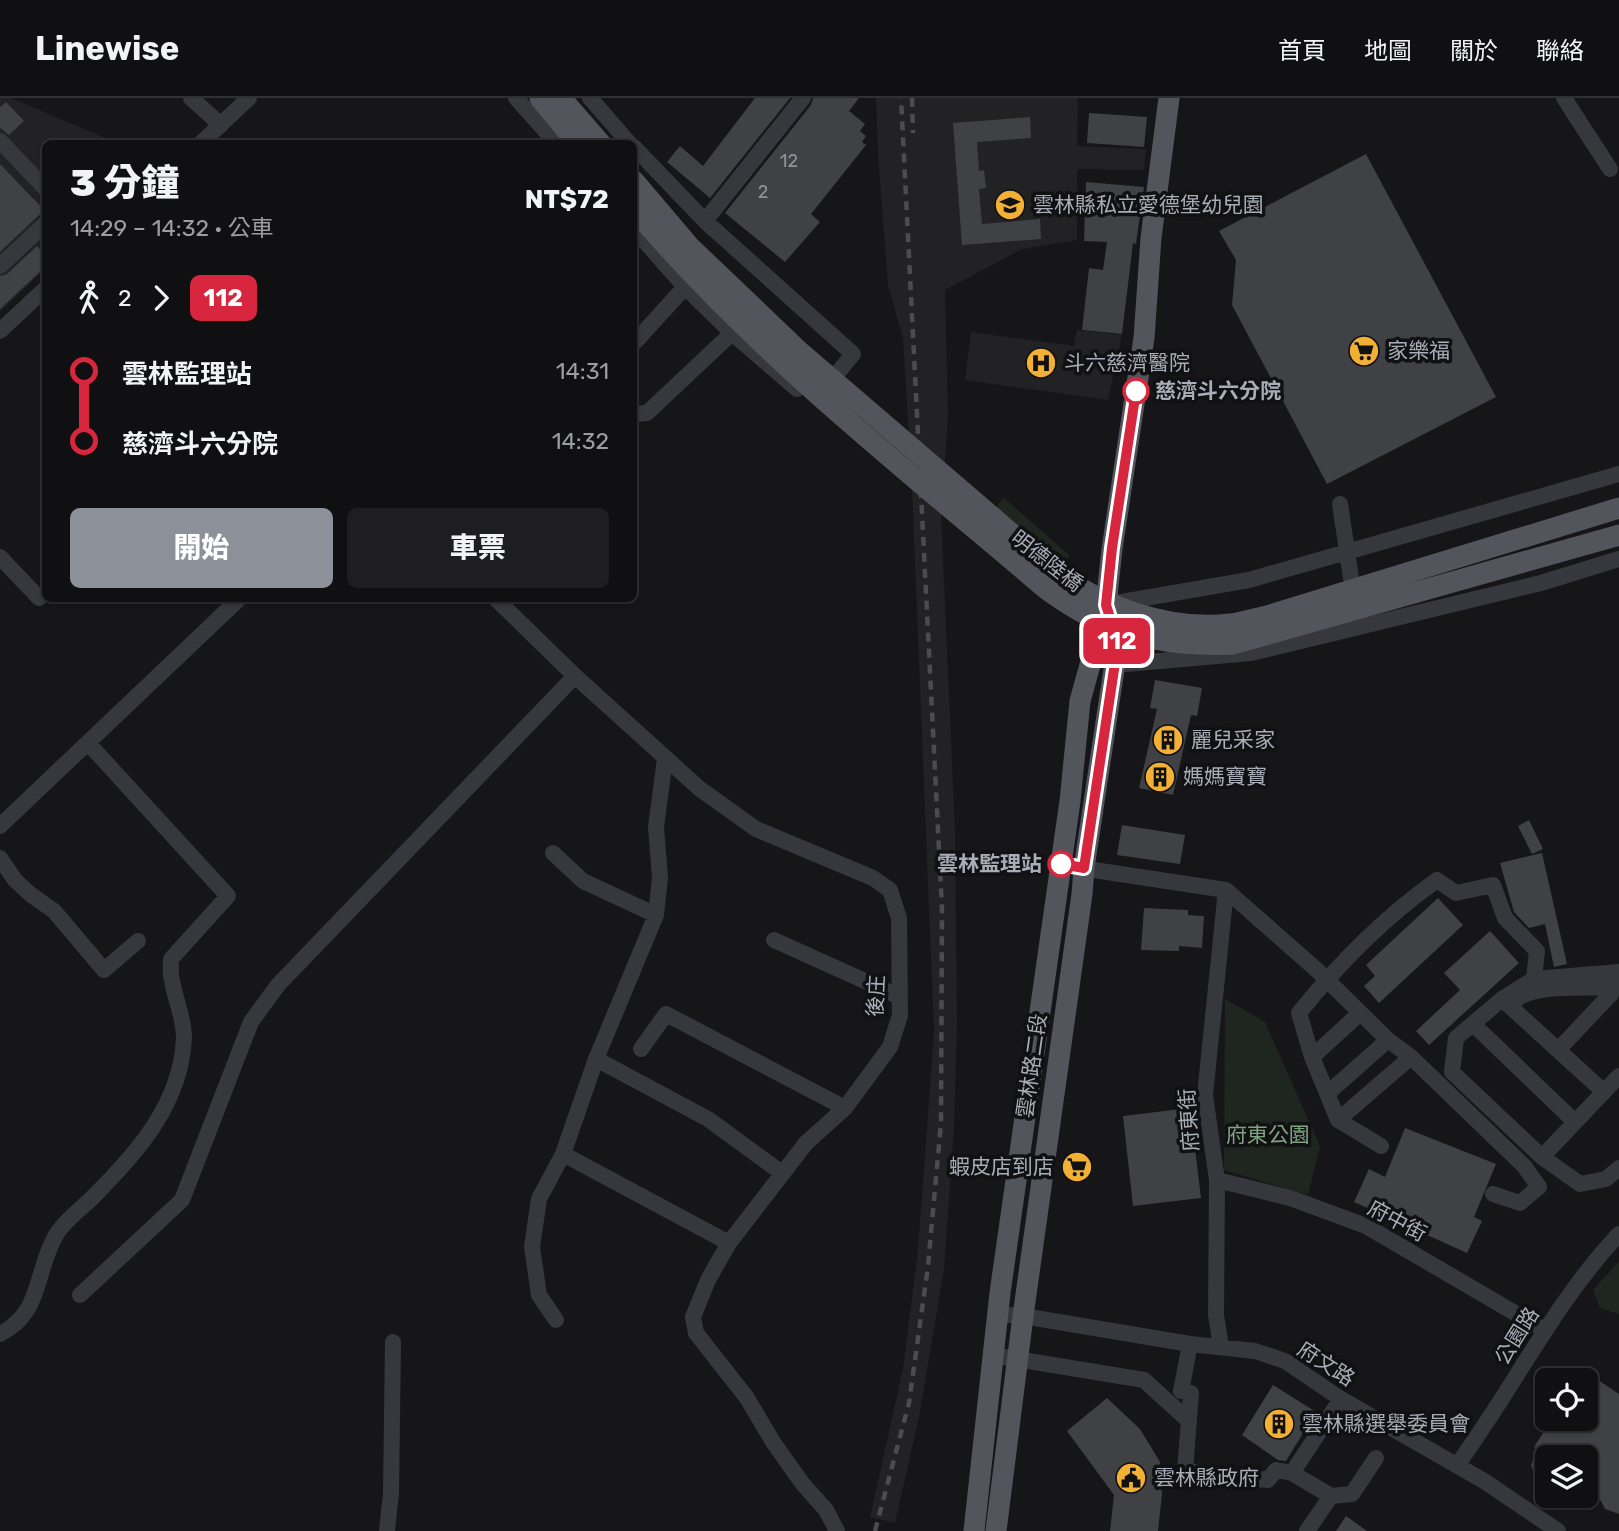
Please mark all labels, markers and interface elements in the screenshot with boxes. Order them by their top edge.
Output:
text: Linewise [35,29,179,68]
text: 首頁 [1278,37,1326,65]
text: 地圖 [1364,37,1412,65]
text: 關於 [1450,37,1498,65]
text: 聯絡 [1536,37,1584,65]
house number: 12 [780,150,798,172]
text: 3 分鐘 [70,160,180,206]
house number: 2 [758,181,768,203]
text: NT$72 [525,184,609,215]
school or university icon: 雲林縣私立愛德堡幼兒園 [993,188,1027,222]
place label: 雲林縣私立愛德堡幼兒園 [1033,192,1264,217]
text: 14:29 – 14:32 · 公車 [70,214,274,242]
icon: walk [70,279,108,317]
icon: forward [142,279,180,317]
text: 2 [118,284,132,312]
text: 112 [204,284,243,312]
supermarket icon: 家樂福 [1347,334,1381,368]
place label: 家樂福 [1387,338,1450,363]
hospital icon: 斗六慈濟醫院 [1024,346,1058,380]
place label: 斗六慈濟醫院 [1064,350,1190,375]
text: 14:31 [556,357,609,385]
text: 雲林監理站 [122,359,252,390]
marker: 慈濟斗六分院 [1123,378,1149,404]
place label: 慈濟斗六分院 [1155,378,1281,403]
text: 14:32 [552,427,609,455]
text: 慈濟斗六分院 [122,429,278,460]
button: 開始 [70,508,333,588]
button: 車票 [347,508,609,588]
street label: 明德陸橋 [1007,525,1088,596]
line badge: 112 [1077,618,1157,664]
text: 112 [1097,627,1137,655]
building icon: 麗兒采家 [1151,723,1185,757]
place label: 麗兒采家 [1191,727,1275,752]
building icon: 媽媽寶寶 [1143,760,1177,794]
place label: 媽媽寶寶 [1183,764,1267,789]
place label: 雲林監理站 [937,851,1042,876]
marker: 雲林監理站 [1048,851,1074,877]
street label: 後庄 [862,974,889,1018]
street label: 雲林路二段 [1012,1012,1051,1120]
street label: 府東街 [1174,1088,1203,1152]
park label: 府東公園 [1226,1122,1310,1147]
supermarket icon: 蝦皮店到店 [1060,1150,1094,1184]
place label: 蝦皮店到店 [949,1154,1054,1179]
street label: 府中街 [1364,1195,1431,1246]
street label: 公園路 [1489,1302,1544,1369]
street label: 府文路 [1293,1336,1359,1391]
map controls [1535,1368,1598,1508]
button: locate [1535,1368,1598,1431]
building icon: 雲林縣選舉委員會 [1262,1407,1296,1441]
place label: 雲林縣選舉委員會 [1302,1411,1470,1436]
button: layers [1535,1445,1598,1508]
public building icon: 雲林縣政府 [1114,1461,1148,1495]
place label: 雲林縣政府 [1154,1465,1259,1490]

